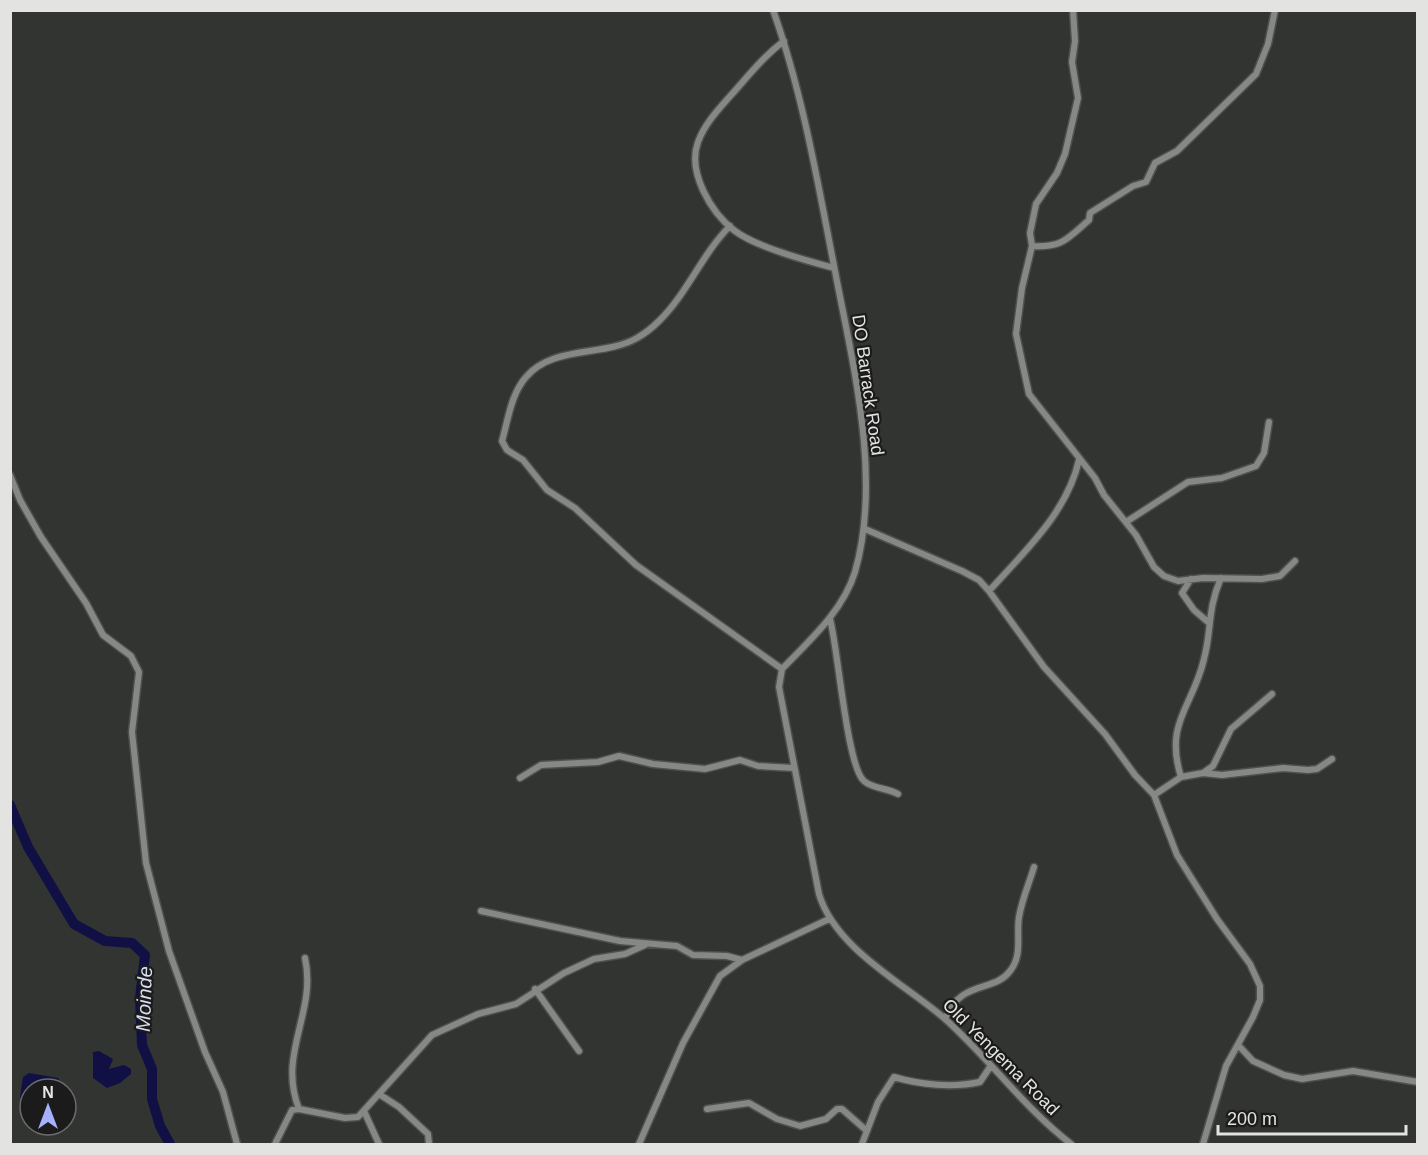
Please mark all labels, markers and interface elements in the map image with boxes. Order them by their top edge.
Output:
street label: DO Barrack Road [848,313,888,457]
water label: Moinde [132,966,156,1032]
street label: Old Yengema Road [939,995,1063,1119]
north arrow [18,1077,78,1137]
text: N [42,1084,54,1101]
scale bar [1218,1098,1406,1136]
text: 200 m [1227,1109,1277,1129]

